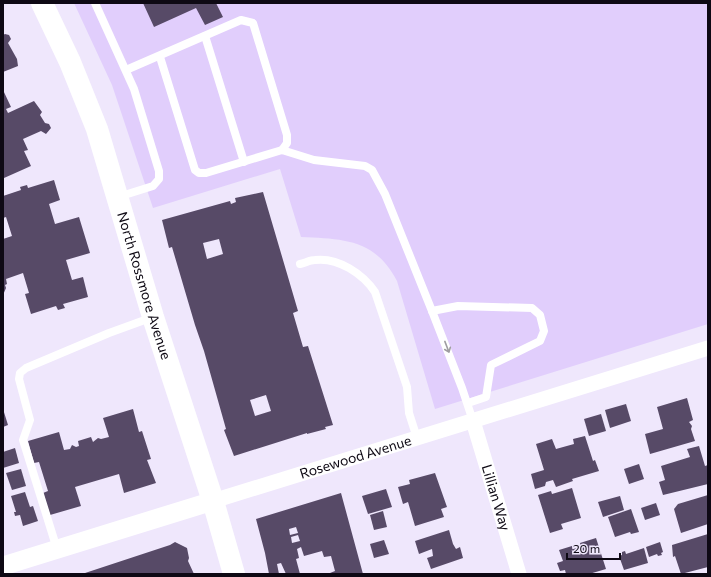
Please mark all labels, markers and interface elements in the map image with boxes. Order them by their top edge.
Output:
street label: North Rossmore Avenue [114,209,175,361]
one-way arrow [443,341,451,353]
street label: Rosewood Avenue [297,431,413,482]
street label: Lillian Way [479,462,514,533]
scale bar [567,535,620,561]
text: 20 m [573,541,600,555]

